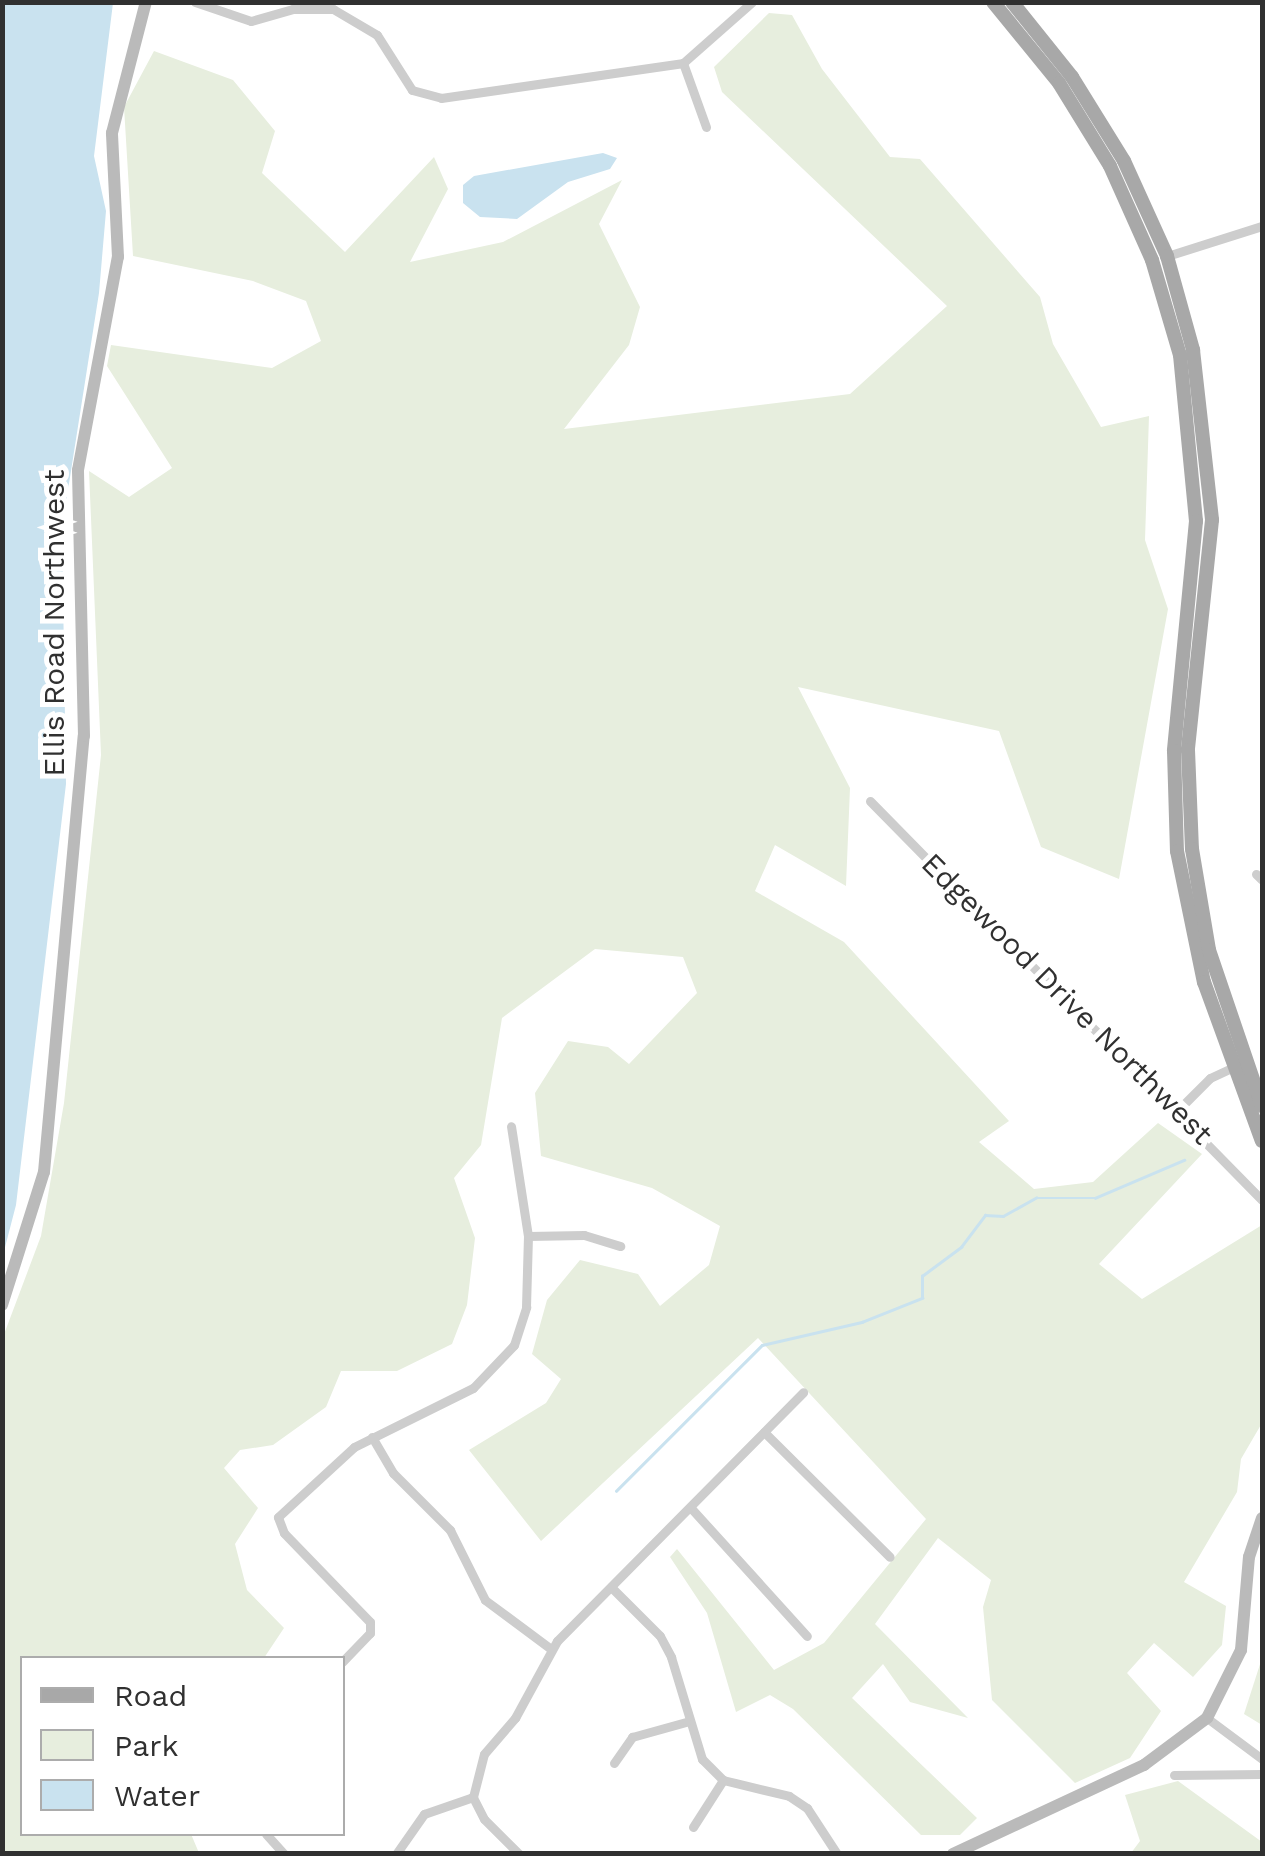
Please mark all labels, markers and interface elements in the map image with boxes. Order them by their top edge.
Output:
street label: Ellis Road Northwest [36,469,72,777]
street label: Edgewood Drive Northwest [914,846,1220,1152]
legend [20,1656,345,1836]
text: Road [114,1678,187,1713]
text: Park [114,1728,179,1763]
text: Water [114,1778,200,1813]

